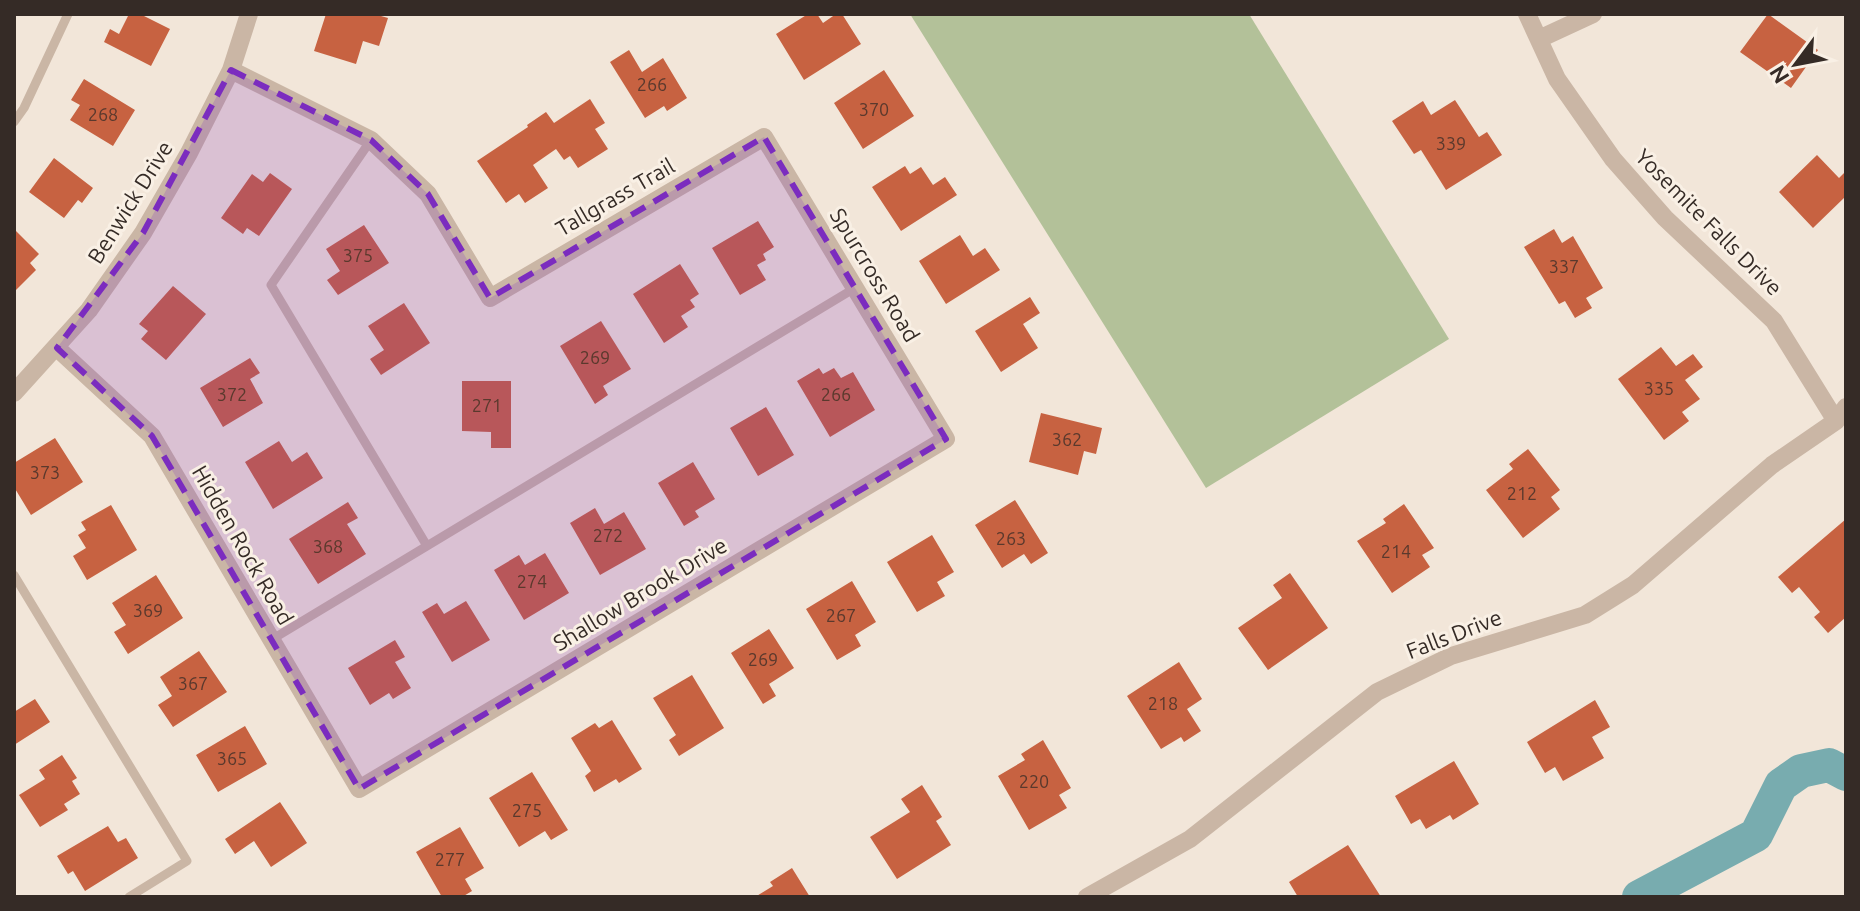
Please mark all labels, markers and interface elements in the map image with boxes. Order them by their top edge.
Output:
north arrow [1756,24,1836,104]
text: N [1764,61,1794,88]
house number: 266 [637,74,667,94]
house number: 370 [859,99,889,119]
house number: 268 [88,104,118,124]
house number: 339 [1436,133,1466,153]
street label: Benwick Drive [82,136,177,267]
street label: Yosemite Falls Drive [1631,143,1788,300]
street label: Tallgrass Trail [551,152,679,241]
street label: Spurcross Road [826,203,925,346]
house number: 375 [343,245,373,265]
house number: 337 [1549,256,1579,276]
house number: 269 [580,347,610,367]
house number: 335 [1644,378,1674,398]
house number: 372 [217,384,247,404]
house number: 266 [821,384,851,404]
house number: 271 [472,395,502,415]
house number: 362 [1052,429,1082,449]
street label: Hidden Rock Road [188,461,299,629]
house number: 373 [30,462,60,482]
house number: 212 [1507,483,1537,503]
house number: 272 [593,525,623,545]
house number: 263 [996,528,1026,548]
street label: Shallow Brook Drive [548,532,731,655]
house number: 368 [313,536,343,556]
house number: 214 [1381,541,1411,561]
house number: 274 [517,571,547,591]
house number: 369 [133,600,163,620]
street label: Falls Drive [1403,604,1505,663]
house number: 267 [826,605,856,625]
house number: 269 [748,649,778,669]
house number: 367 [178,673,208,693]
house number: 218 [1148,693,1178,713]
house number: 365 [217,748,247,768]
house number: 220 [1019,771,1049,791]
house number: 275 [512,800,542,820]
house number: 277 [435,849,465,869]

